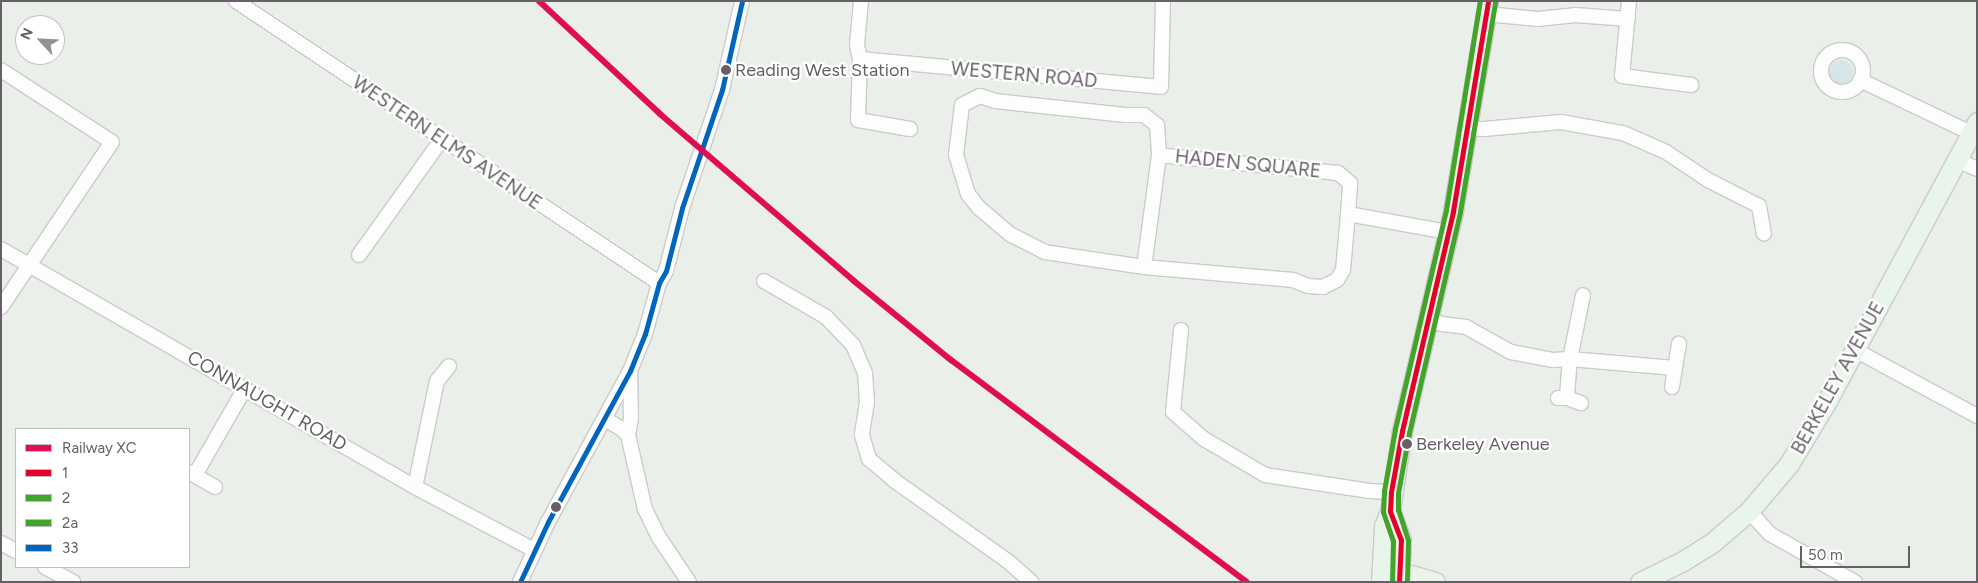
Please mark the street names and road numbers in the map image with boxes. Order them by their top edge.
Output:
street label: WESTERN ROAD [950,57,1098,93]
street label: WESTERN ELMS AVENUE [348,71,546,215]
street label: HADEN SQUARE [1174,145,1322,183]
street label: BERKELEY AVENUE [1787,298,1889,458]
street label: CONNAUGHT ROAD [183,346,351,456]

